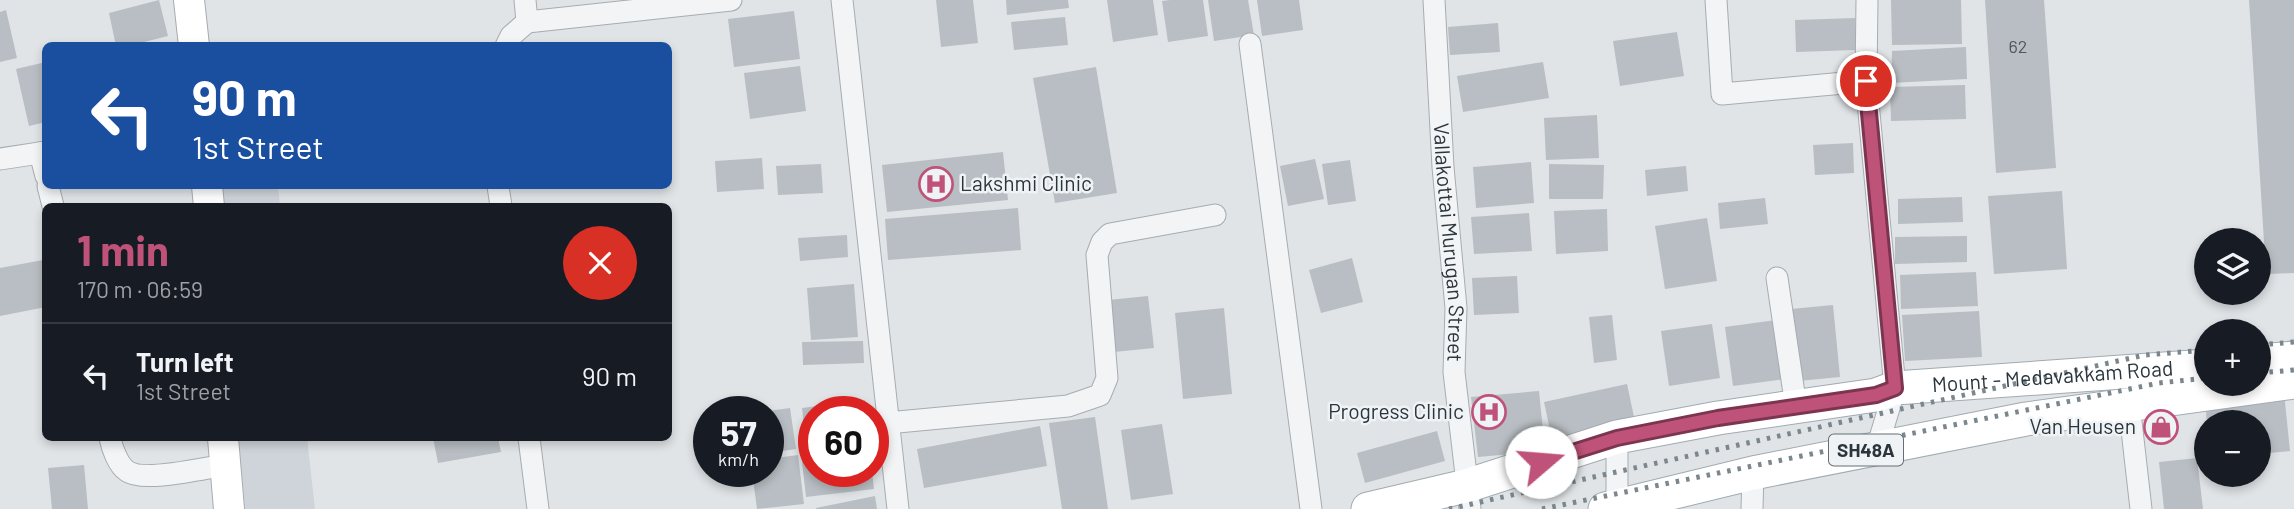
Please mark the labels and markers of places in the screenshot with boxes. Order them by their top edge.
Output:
pin [1836,51,1896,111]
hospital icon: Lakshmi Clinic [917,165,955,203]
place label: Lakshmi Clinic [960,170,1092,195]
hospital icon: Progress Clinic [1470,393,1508,431]
place label: Progress Clinic [1328,398,1464,423]
shop icon: Van Heusen [2142,408,2180,446]
place label: Van Heusen [2030,413,2136,438]

